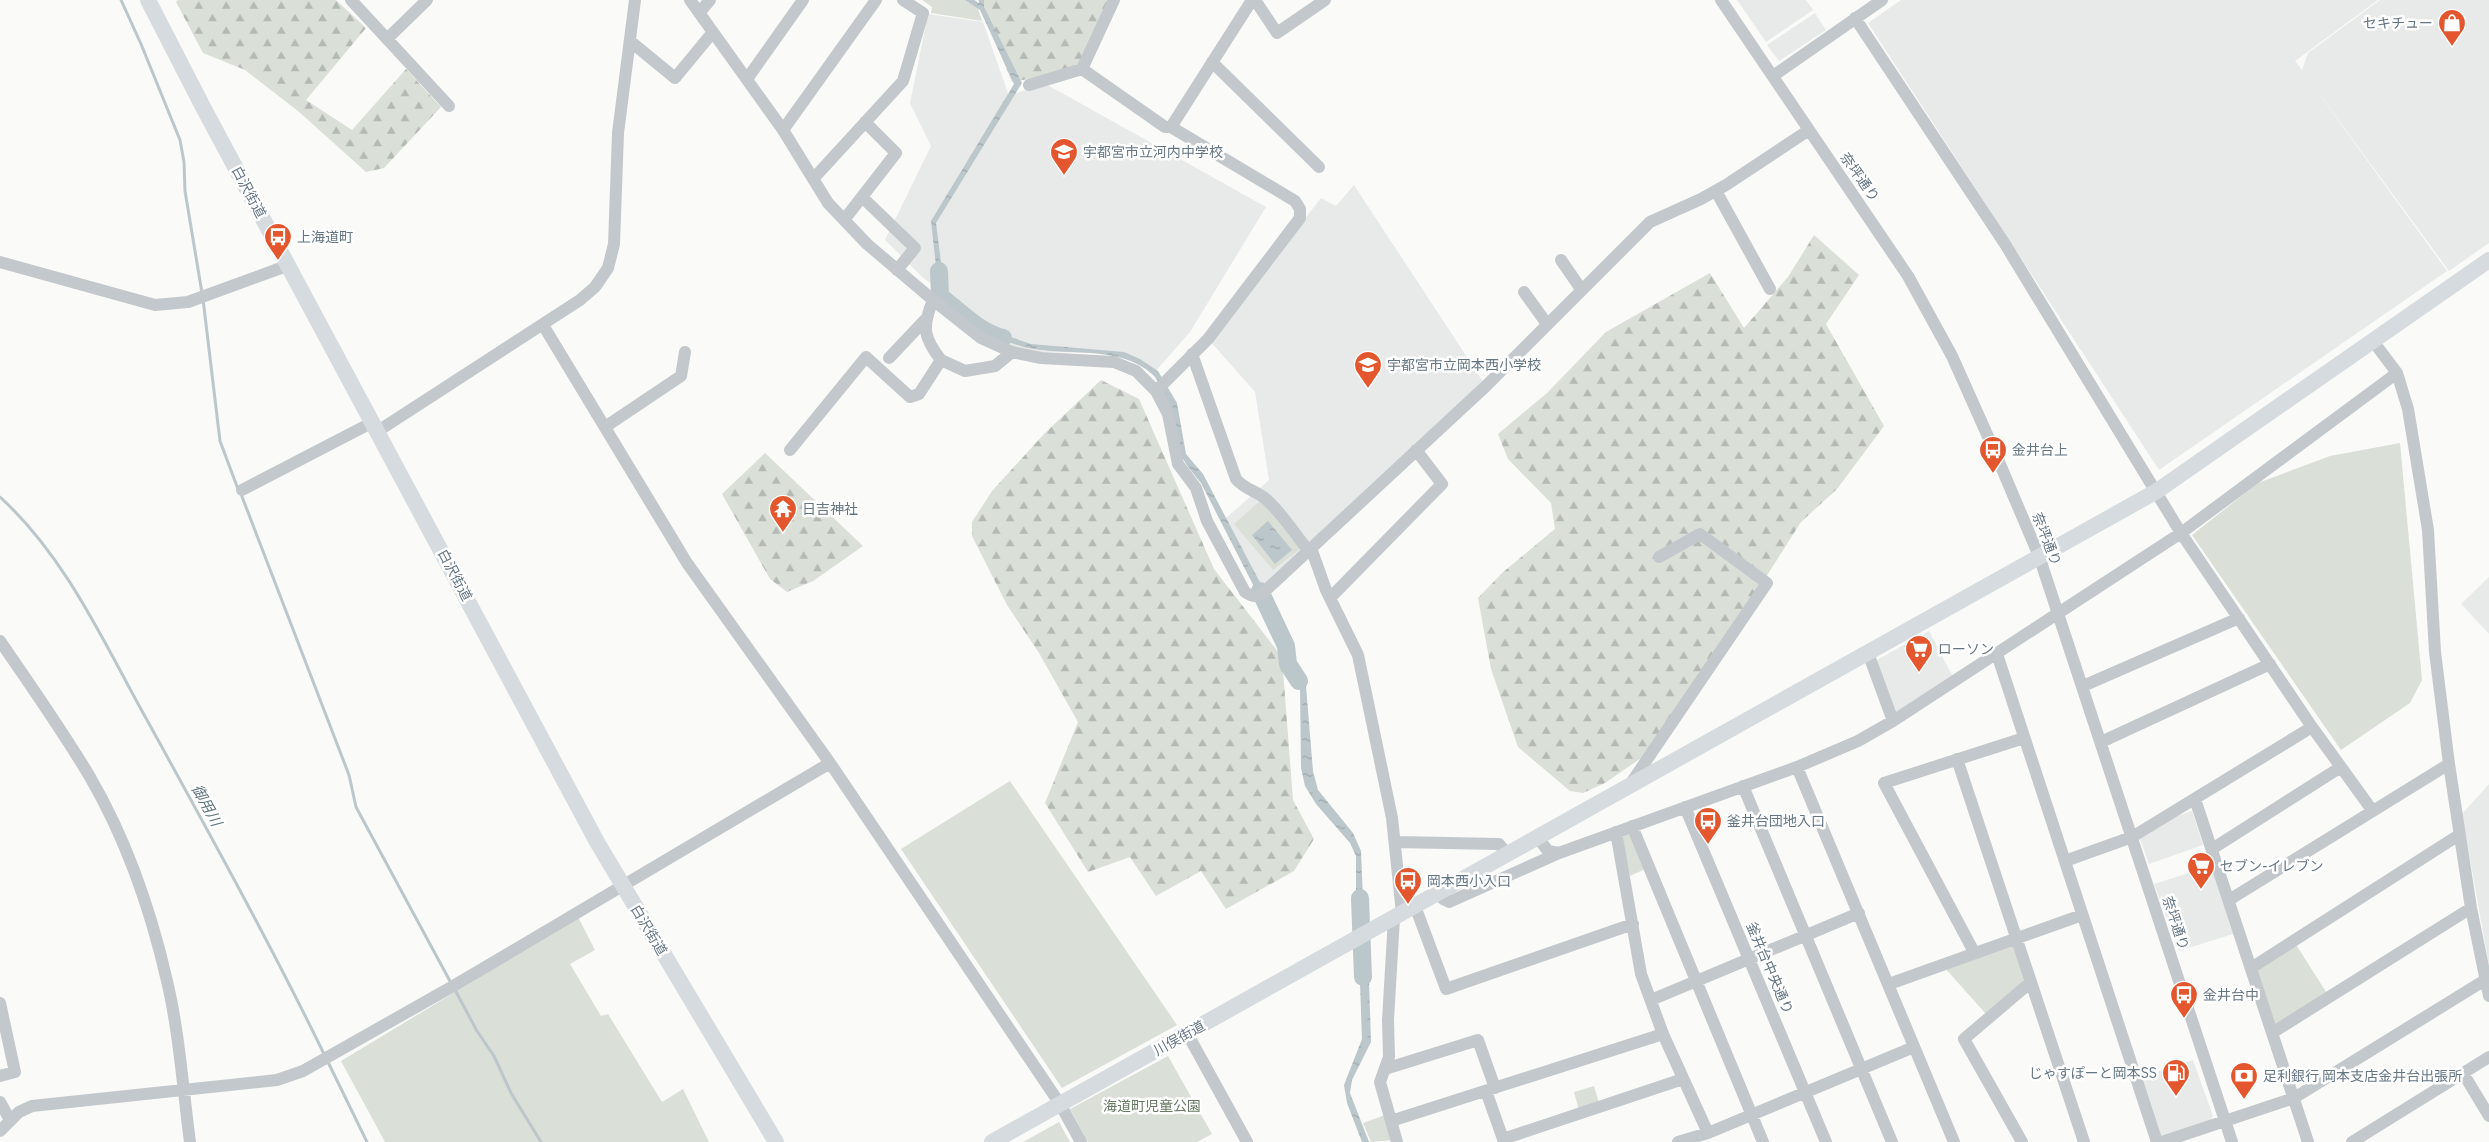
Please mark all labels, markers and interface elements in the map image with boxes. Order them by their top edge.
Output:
shop icon: セキチュー [2437,8,2467,47]
place label: セキチュー [2363,14,2433,32]
school or university icon: 宇都宮市立河内中学校 [1049,137,1079,176]
place label: 宇都宮市立河内中学校 [1083,143,1223,161]
street label: 奈坪通り [1837,149,1883,205]
street label: 白沢街道 [228,163,270,221]
bus stop icon: 上海道町 [263,222,293,261]
place label: 上海道町 [297,228,353,246]
school or university icon: 宇都宮市立岡本西小学校 [1353,350,1383,389]
place label: 宇都宮市立岡本西小学校 [1387,356,1541,374]
bus stop icon: 金井台上 [1978,435,2008,474]
place label: 金井台上 [2012,441,2068,459]
temple icon: 日吉神社 [768,494,798,533]
place label: 日吉神社 [802,500,858,518]
street label: 奈坪通り [2029,510,2065,568]
street label: 白沢街道 [434,546,476,604]
supermarket icon: ローソン [1904,634,1934,673]
place label: ローソン [1938,640,1994,658]
water label: 御用川 [188,781,227,831]
bus stop icon: 釜井台団地入口 [1693,806,1723,845]
place label: 釜井台団地入口 [1727,812,1825,830]
supermarket icon: セブン-イレブン [2186,851,2216,890]
place label: セブン-イレブン [2220,857,2324,875]
bus stop icon: 岡本西小入口 [1393,866,1423,905]
place label: 岡本西小入口 [1427,872,1511,890]
street label: 奈坪通り [2159,894,2193,952]
street label: 白沢街道 [627,901,671,959]
street label: 釜井台中央通り [1743,919,1797,1017]
bus stop icon: 金井台中 [2169,980,2199,1019]
place label: 金井台中 [2203,986,2259,1004]
street label: 川俣街道 [1150,1017,1208,1059]
fuel station icon: じゃすぽーと岡本SS [2161,1058,2191,1097]
bank icon: 足利銀行 岡本支店金井台出張所 [2229,1061,2259,1100]
place label: じゃすぽーと岡本SS [2029,1064,2157,1082]
place label: 足利銀行 岡本支店金井台出張所 [2263,1067,2462,1085]
park label: 海道町児童公園 [1103,1097,1201,1115]

